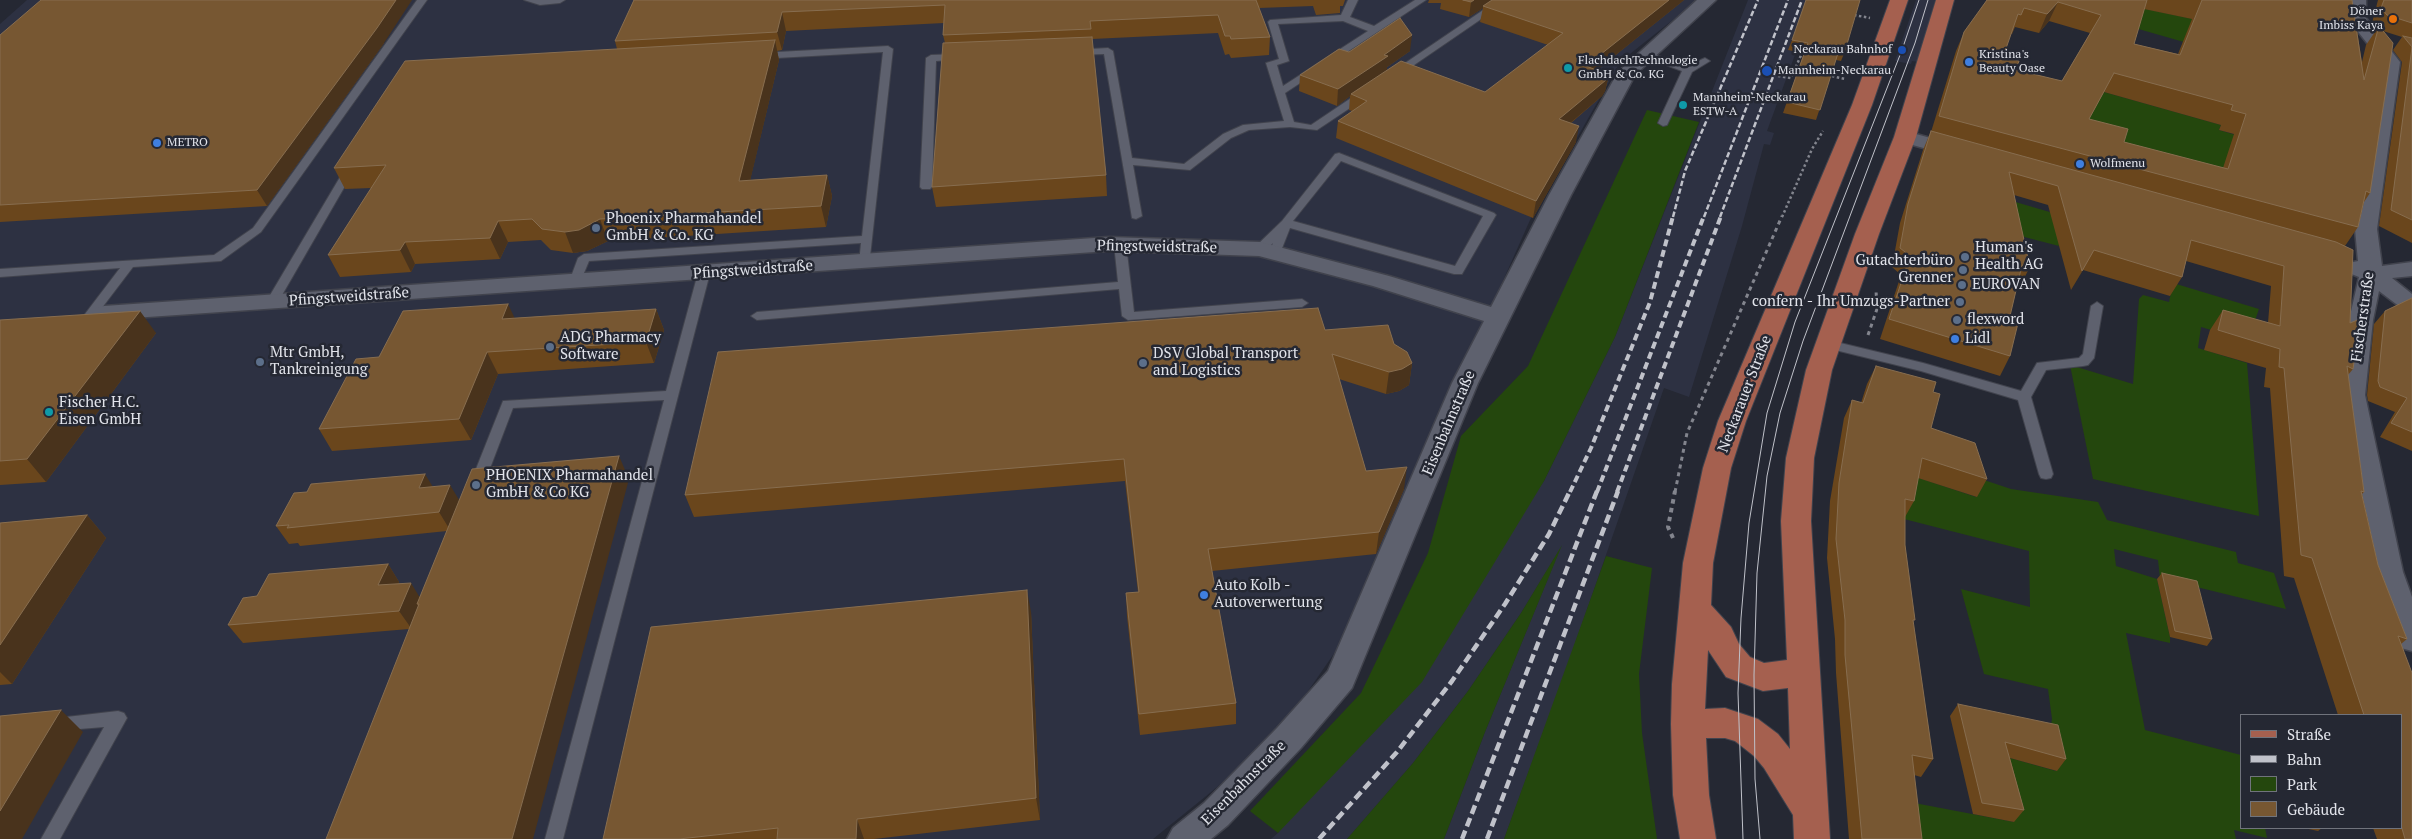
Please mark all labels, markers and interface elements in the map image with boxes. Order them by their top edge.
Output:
place label: Döner Imbiss Kaya [2319,5,2383,33]
marker: Döner Imbiss Kaya [2387,13,2399,25]
place label: Neckarau Bahnhof [1793,43,1892,57]
marker: Neckarau Bahnhof [1896,44,1908,56]
place label: Kristina's Beauty Oase [1979,48,2045,76]
place label: FlachdachTechnologie GmbH & Co. KG [1578,54,1698,82]
marker: Kristina's Beauty Oase [1963,56,1975,68]
marker: FlachdachTechnologie GmbH & Co. KG [1562,62,1574,74]
marker: Mannheim-Neckarau [1760,64,1774,78]
place label: Mannheim-Neckarau [1778,64,1891,78]
place label: Mannheim-Neckarau ESTW-A [1693,91,1806,119]
marker: Mannheim-Neckarau ESTW-A [1677,99,1689,111]
place label: METRO [167,136,208,150]
marker: METRO [151,137,163,149]
place label: Wolfmenu [2090,157,2145,171]
marker: Wolfmenu [2074,158,2086,170]
place label: Phoenix Pharmahandel GmbH & Co. KG [606,210,762,245]
marker: Phoenix Pharmahandel GmbH & Co. KG [590,222,602,234]
street label: Pfingstweidstraße [1097,237,1217,257]
place label: Human's Health AG [1975,239,2043,274]
marker: Human's Health AG [1959,251,1971,263]
place label: Gutachterbüro Grenner [1855,252,1953,287]
street label: Pfingstweidstraße [692,257,814,283]
marker: Gutachterbüro Grenner [1957,264,1969,276]
street label: Fischerstraße [2348,271,2378,363]
place label: EUROVAN [1972,276,2040,294]
marker: EUROVAN [1956,279,1968,291]
street label: Pfingstweidstraße [288,284,410,310]
place label: confern - Ihr Umzugs-Partner [1752,293,1950,311]
marker: confern - Ihr Umzugs-Partner [1954,296,1966,308]
place label: flexword [1967,311,2024,329]
marker: flexword [1951,314,1963,326]
place label: ADG Pharmacy Software [560,329,661,364]
place label: Lidl [1965,330,1991,348]
street label: Neckarauer Straße [1714,333,1776,455]
marker: Lidl [1949,333,1961,345]
marker: ADG Pharmacy Software [544,341,556,353]
place label: Mtr GmbH, Tankreinigung [270,344,368,379]
place label: DSV Global Transport and Logistics [1153,345,1298,380]
marker: Mtr GmbH, Tankreinigung [254,356,266,368]
marker: DSV Global Transport and Logistics [1137,357,1149,369]
street label: Eisenbahnstraße [1419,368,1479,478]
place label: Fischer H.C. Eisen GmbH [59,394,141,429]
marker: Fischer H.C. Eisen GmbH [43,406,55,418]
place label: PHOENIX Pharmahandel GmbH & Co KG [486,467,653,502]
marker: PHOENIX Pharmahandel GmbH & Co KG [470,479,482,491]
place label: Auto Kolb - Autoverwertung [1214,577,1322,612]
marker: Auto Kolb - Autoverwertung [1198,589,1210,601]
legend [2240,714,2402,829]
text: Straße [2287,724,2331,744]
street label: Eisenbahnstraße [1198,737,1290,829]
text: Bahn [2287,749,2322,769]
text: Park [2287,774,2317,794]
text: Gebäude [2287,799,2345,819]

